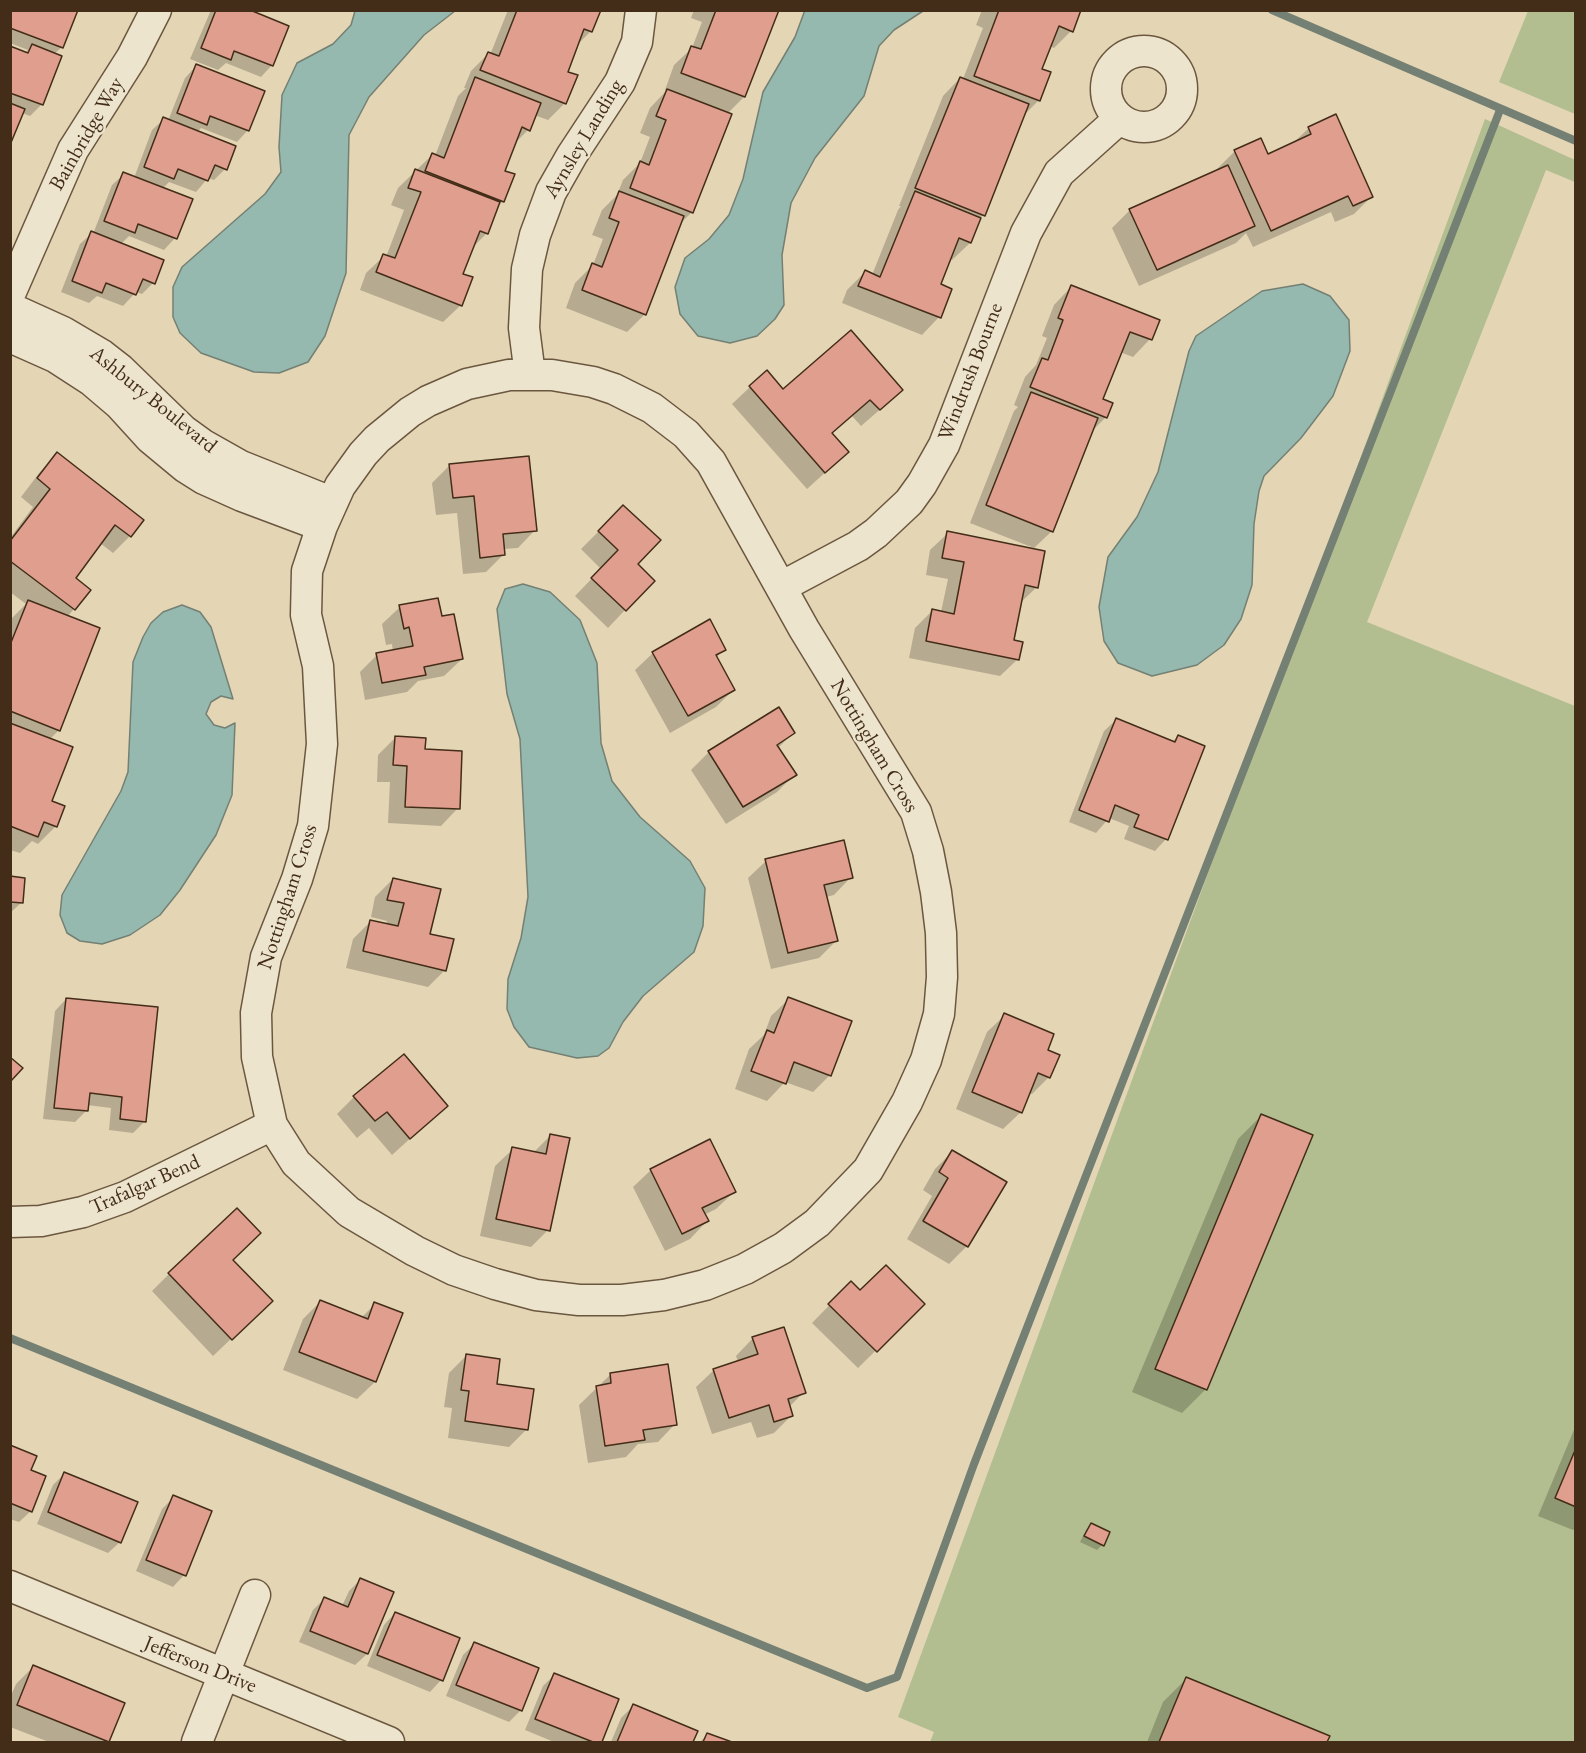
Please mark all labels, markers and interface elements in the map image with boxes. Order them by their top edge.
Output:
street label: Bainbridge Way [44,73,130,195]
street label: Aynsley Landing [539,75,629,203]
street label: Windrush Bourne [933,300,1009,444]
street label: Ashbury Boulevard [84,341,222,459]
street label: Nottingham Cross [824,675,924,817]
street label: Nottingham Cross [253,821,323,973]
street label: Trafalgar Bend [86,1150,204,1220]
street label: Jefferson Drive [140,1631,260,1699]

